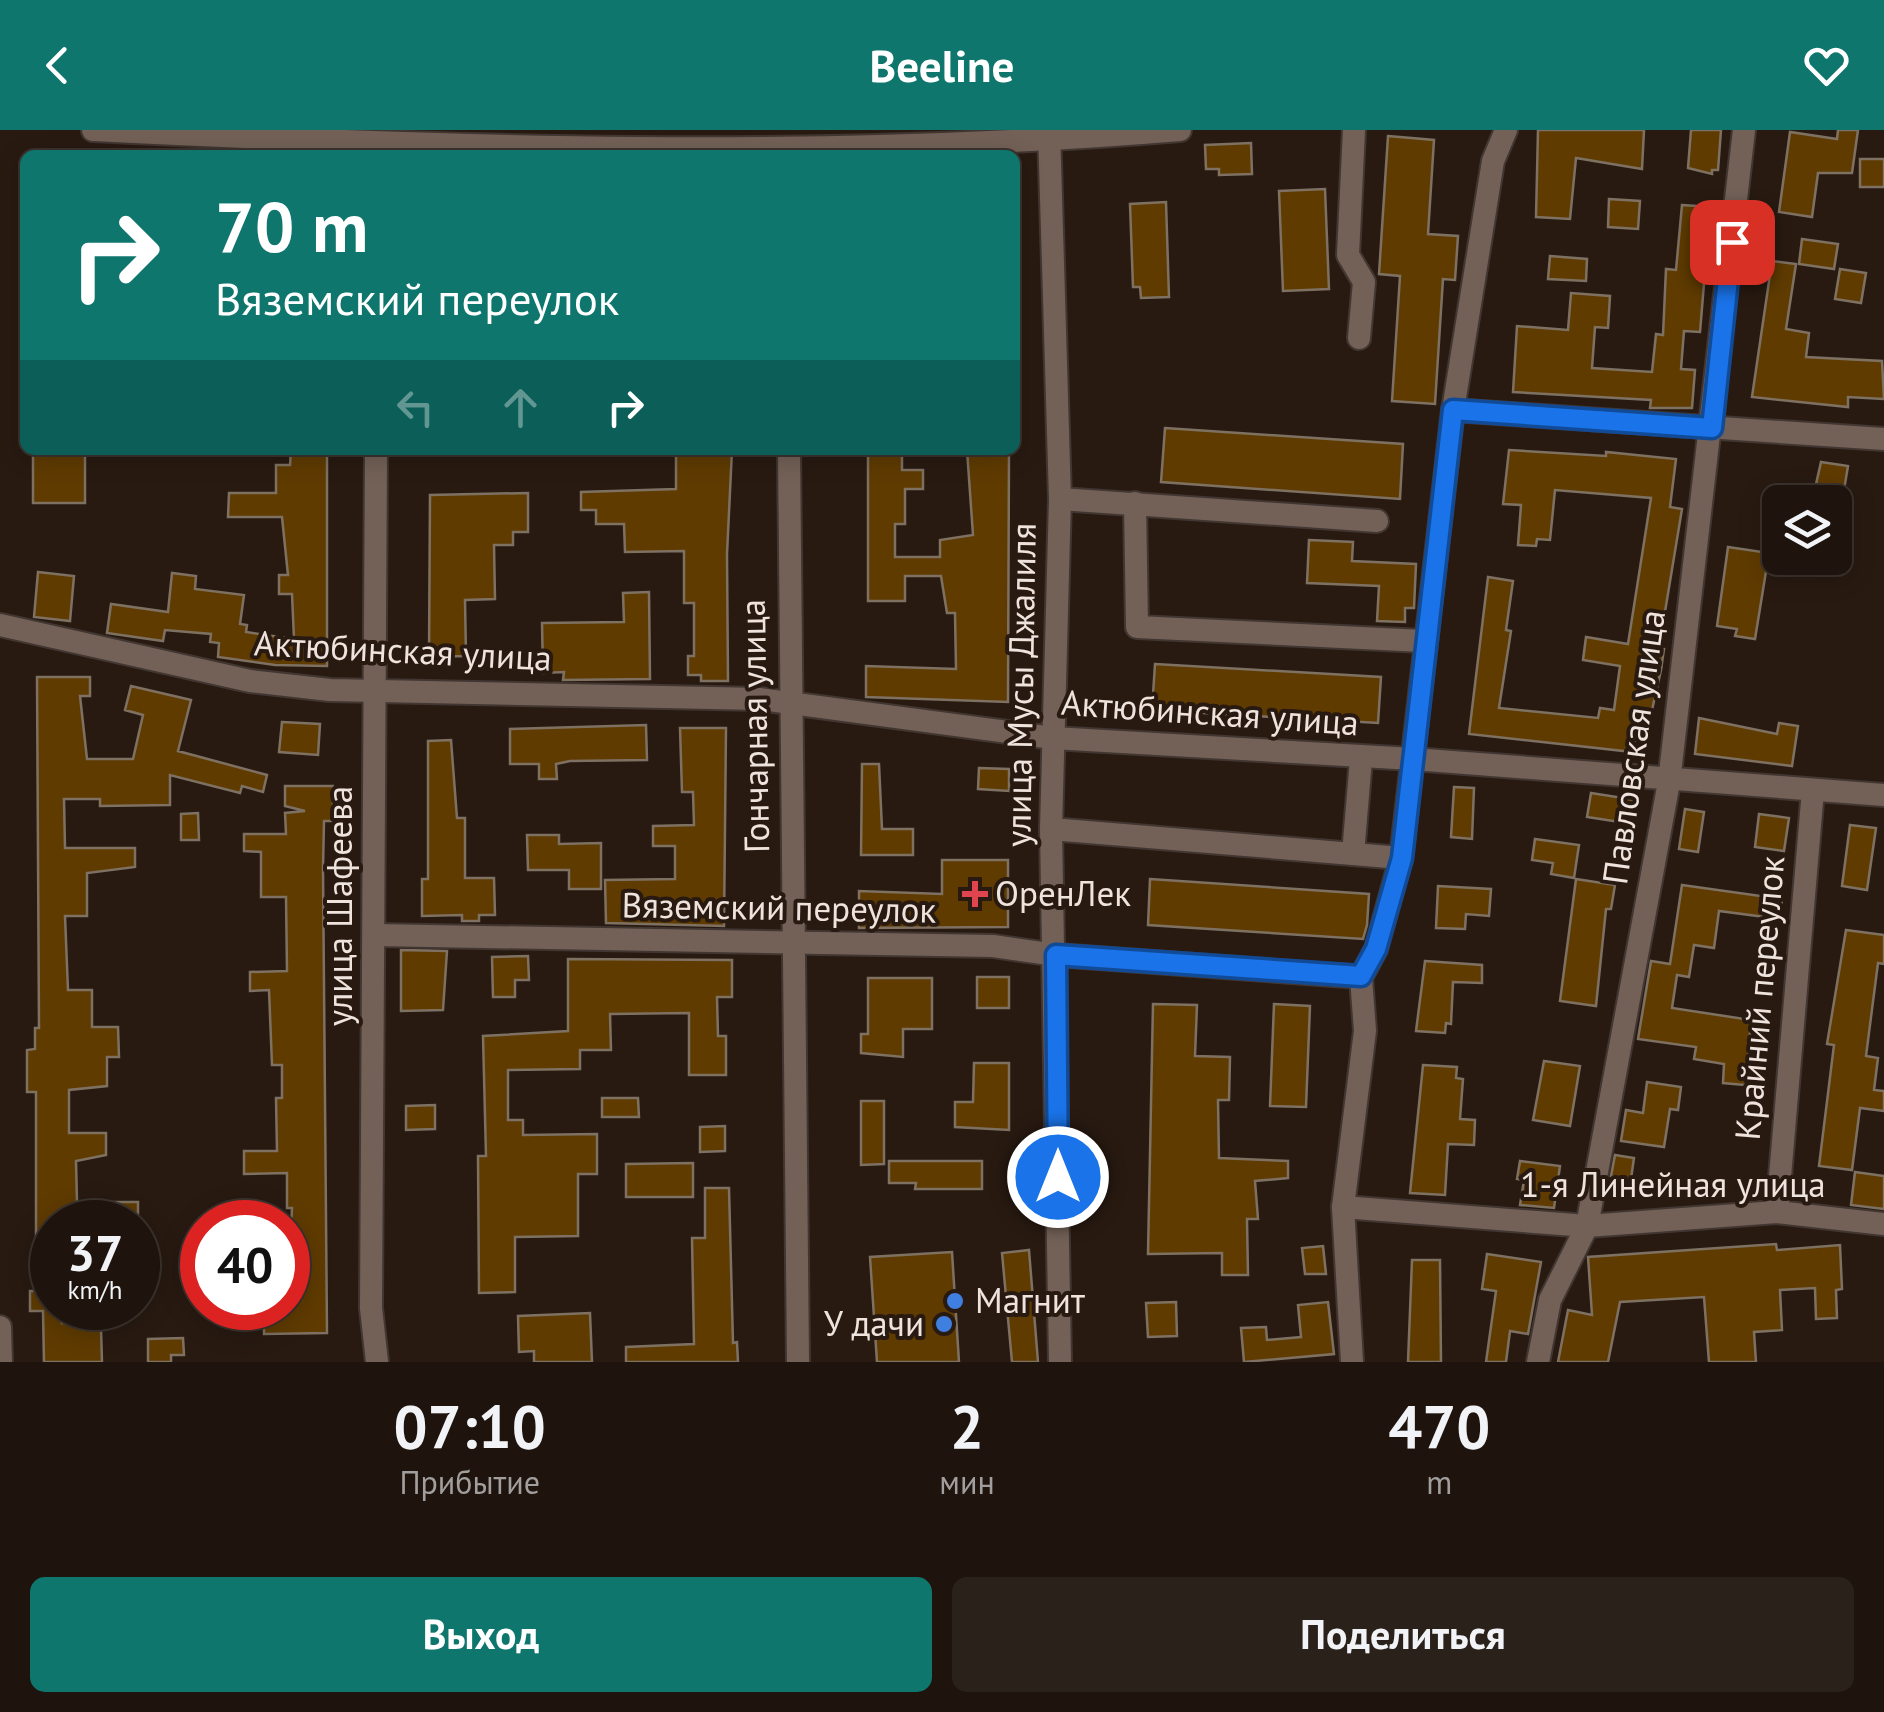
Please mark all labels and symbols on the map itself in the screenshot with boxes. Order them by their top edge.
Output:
pin [1690,200,1775,285]
street label: улица Мусы Джалиля [994,522,1046,847]
street label: Гончарная улица [729,599,779,853]
street label: Павловская улица [1591,607,1675,887]
street label: Актюбинская улица [253,619,553,681]
street label: Актюбинская улица [1060,679,1360,745]
street label: улица Шафеева [316,786,362,1026]
street label: Крайний переулок [1724,854,1794,1142]
place label: ОренЛек [995,870,1131,916]
street label: Вяземский переулок [621,881,937,933]
marker: ОренЛек [964,883,986,905]
position arrow [1006,1125,1110,1229]
street label: 1-я Линейная улица [1520,1161,1826,1207]
speed limit sign: 40 [180,1200,310,1330]
place label: Магнит [975,1277,1085,1323]
marker: Магнит [944,1290,966,1312]
place label: У дачи [824,1300,924,1346]
marker: У дачи [933,1313,955,1335]

